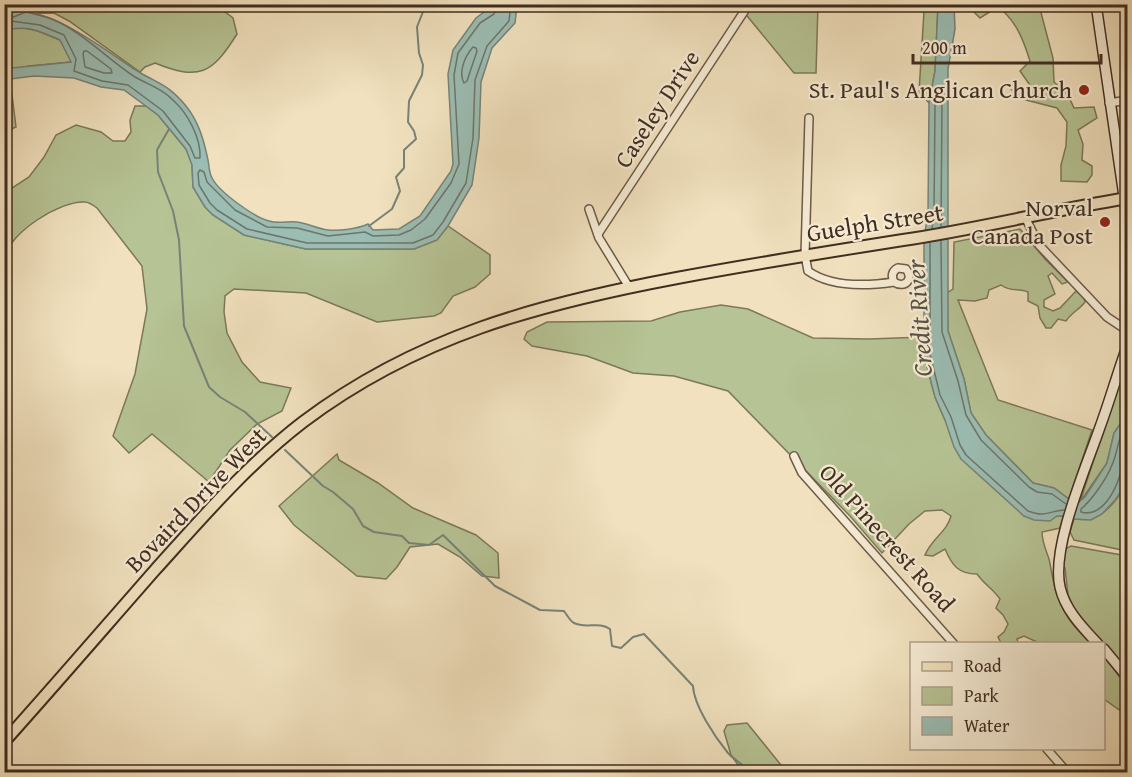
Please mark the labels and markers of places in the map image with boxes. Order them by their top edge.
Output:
place label: St. Paul's Anglican Church [809,72,1073,107]
marker: St. Paul's Anglican Church [1077,83,1091,97]
place label: Norval Canada Post [971,190,1094,253]
marker: Norval Canada Post [1098,215,1112,229]

